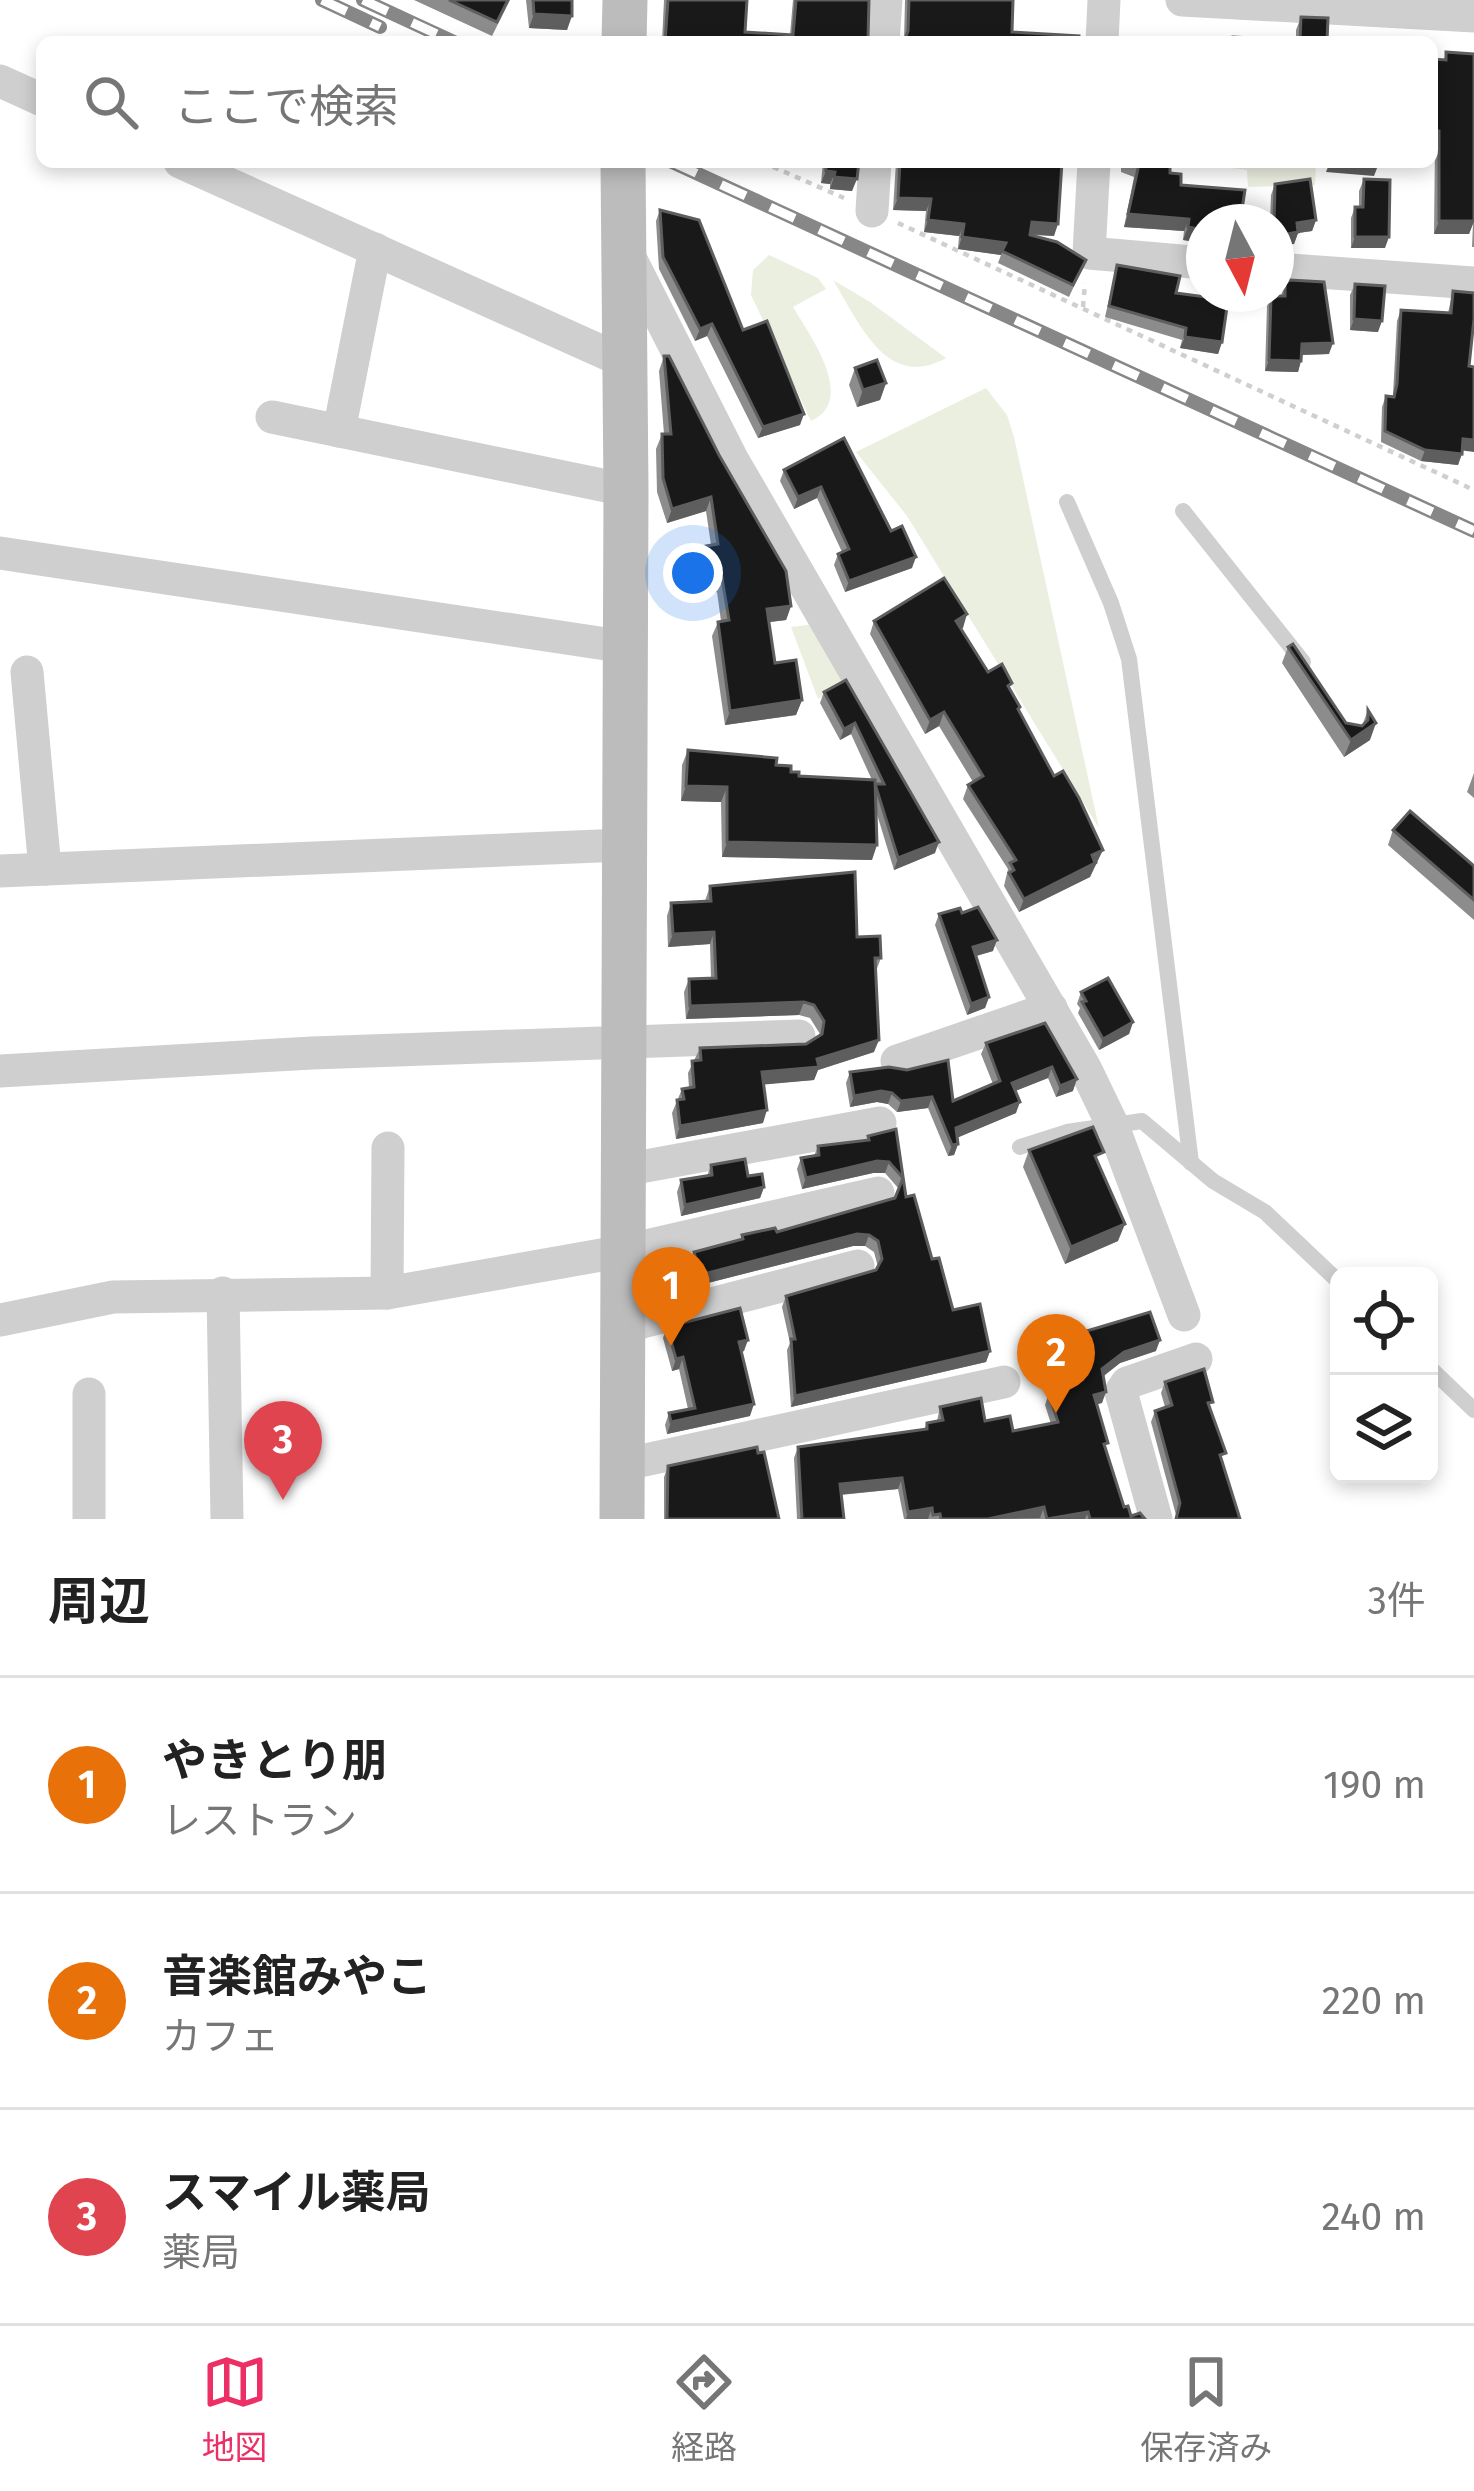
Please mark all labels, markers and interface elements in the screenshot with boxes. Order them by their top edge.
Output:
search box [36,36,1438,168]
icon: search [78,69,144,135]
text: ここで検索 [174,80,399,134]
north arrow [1186,204,1294,312]
your location [663,543,723,603]
pin: 1 [632,1247,710,1346]
map controls [1330,1267,1438,1483]
button: locate [1330,1267,1438,1375]
pin: 2 [1017,1314,1095,1413]
button: layers [1330,1375,1438,1483]
pin: 3 [244,1401,322,1500]
text: 周辺 [48,1571,150,1633]
text: 3件 [1368,1578,1426,1624]
text: やきとり朋 [162,1734,387,1788]
text: 1 [78,1762,96,1808]
text: 190 m [1323,1762,1426,1808]
text: レストラン [162,1798,357,1844]
text: 音楽館みやこ [162,1950,432,2004]
text: 2 [77,1978,97,2024]
text: 220 m [1322,1978,1426,2024]
text: カフェ [162,2014,279,2060]
text: スマイル薬局 [162,2166,431,2220]
text: 3 [77,2194,97,2240]
text: 240 m [1321,2194,1426,2240]
text: 薬局 [162,2230,240,2276]
tab: 地図 [202,2349,268,2469]
tab: 経路 [671,2349,737,2469]
tab: 保存済み [1140,2349,1272,2469]

